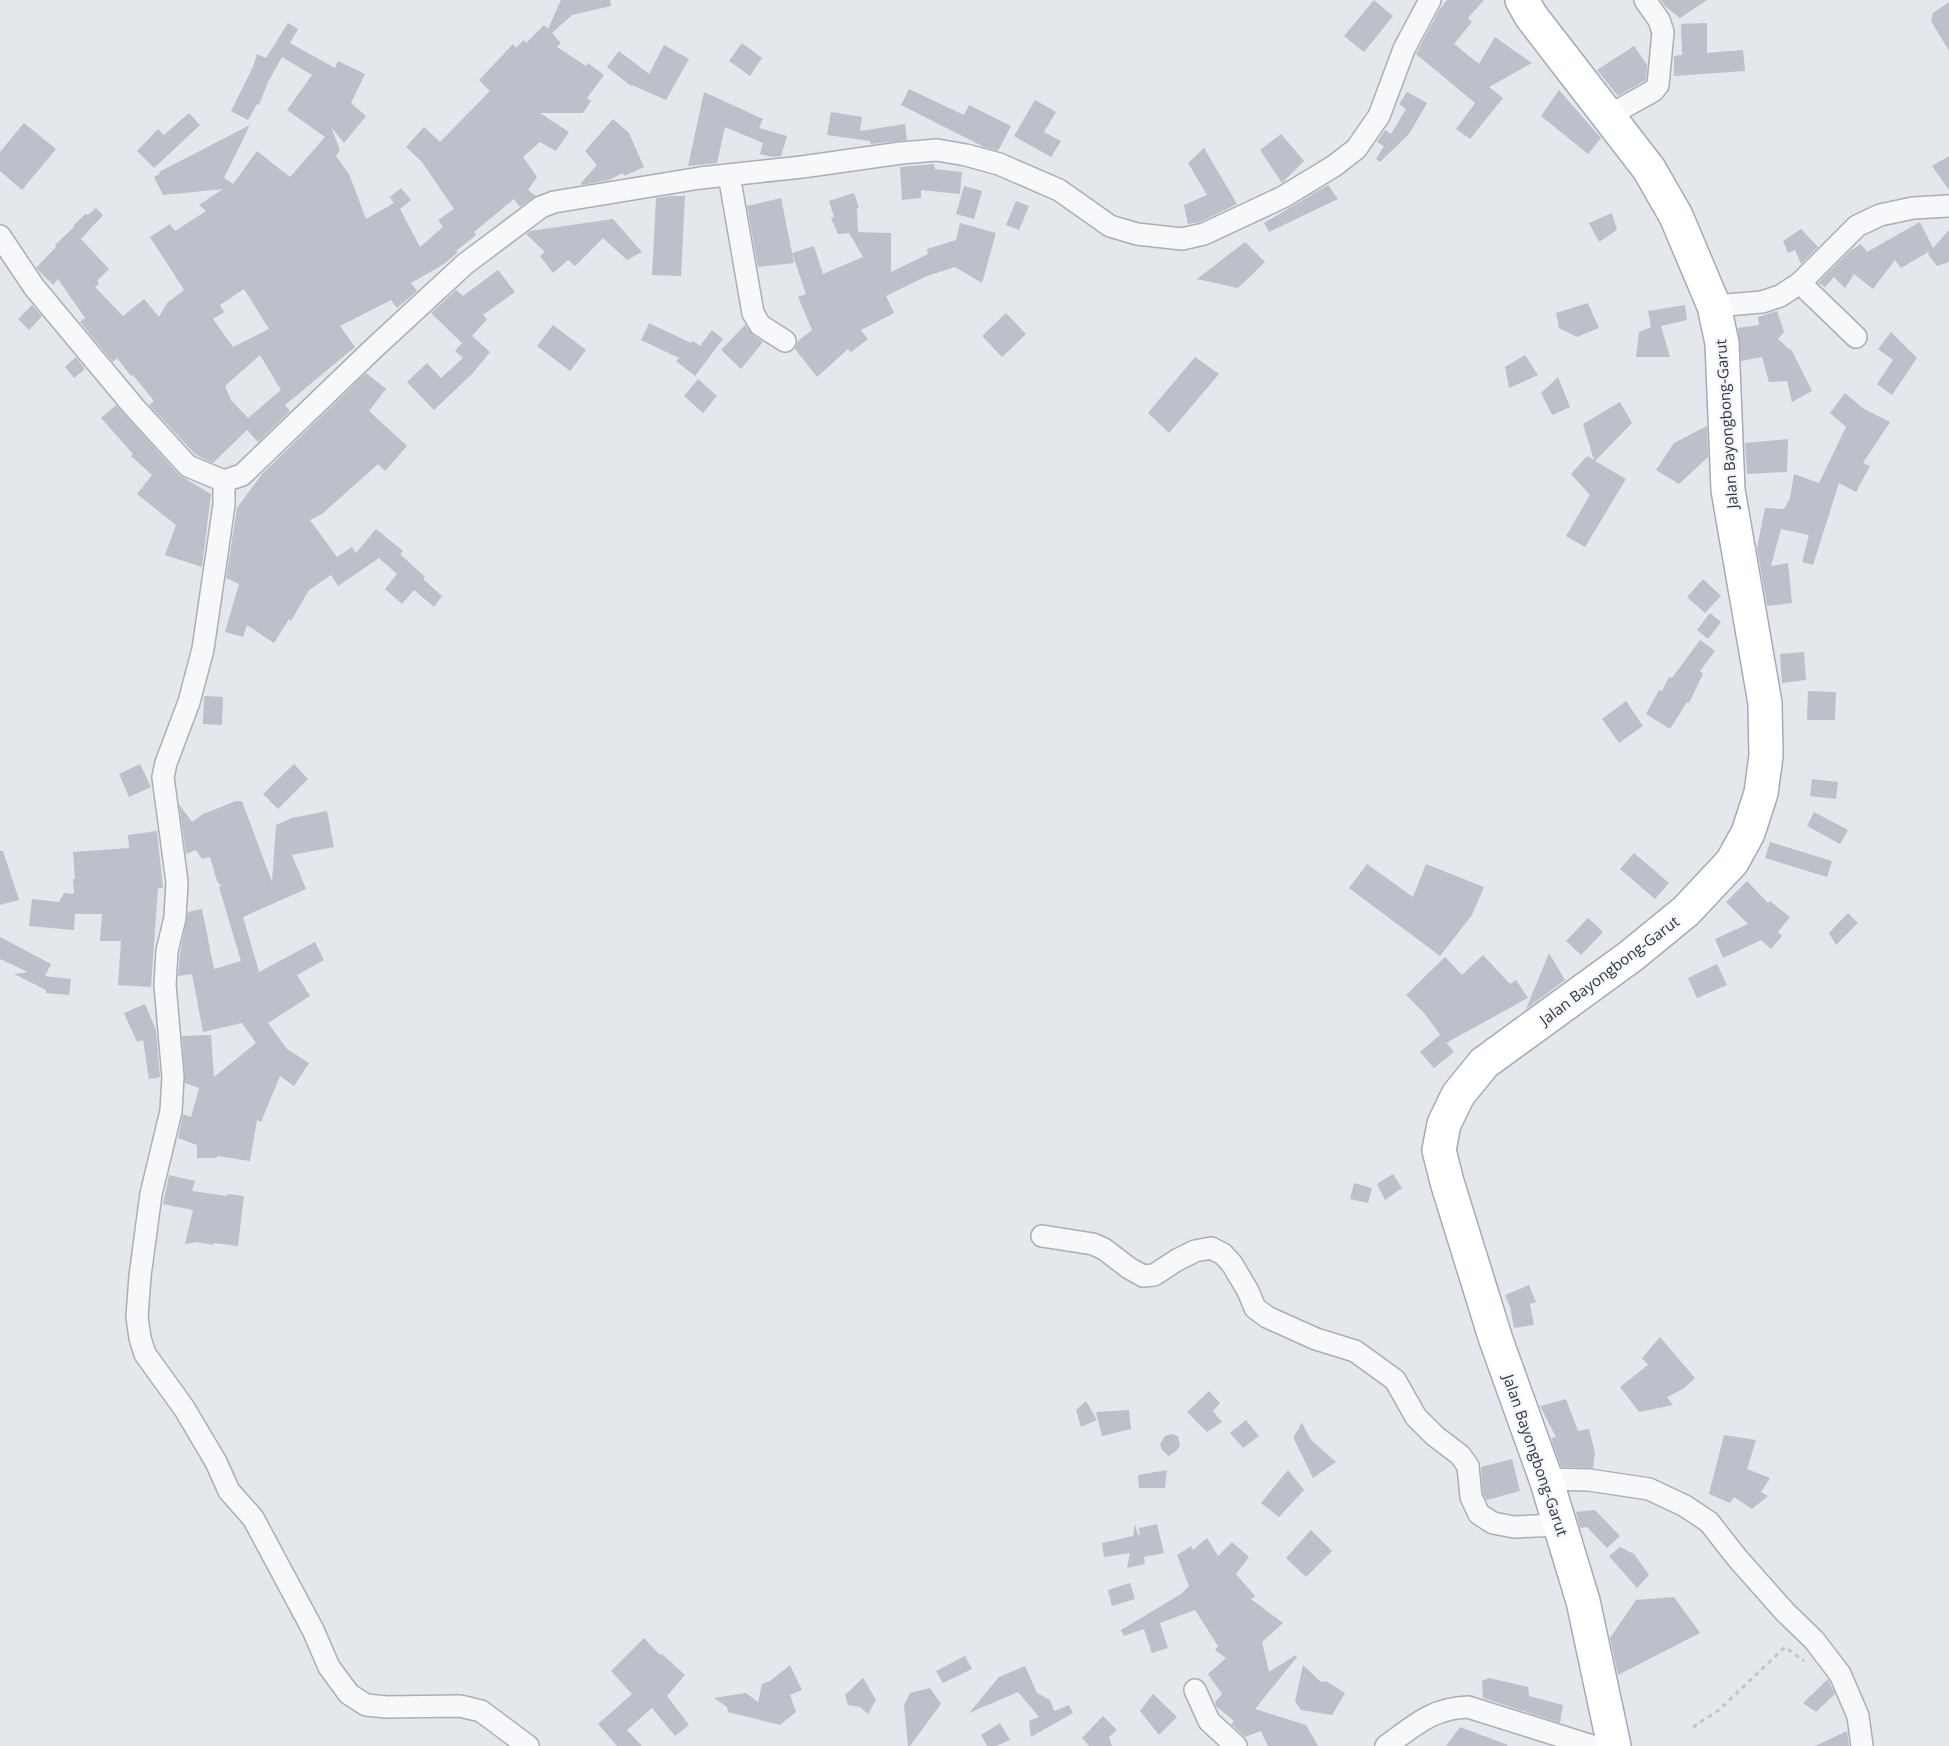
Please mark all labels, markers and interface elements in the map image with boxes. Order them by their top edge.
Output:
street label: Jalan Bayongbong-Garut [1710,339,1742,511]
street label: Jalan Bayongbong-Garut [1534,911,1683,1030]
street label: Jalan Bayongbong-Garut [1498,1370,1573,1539]

